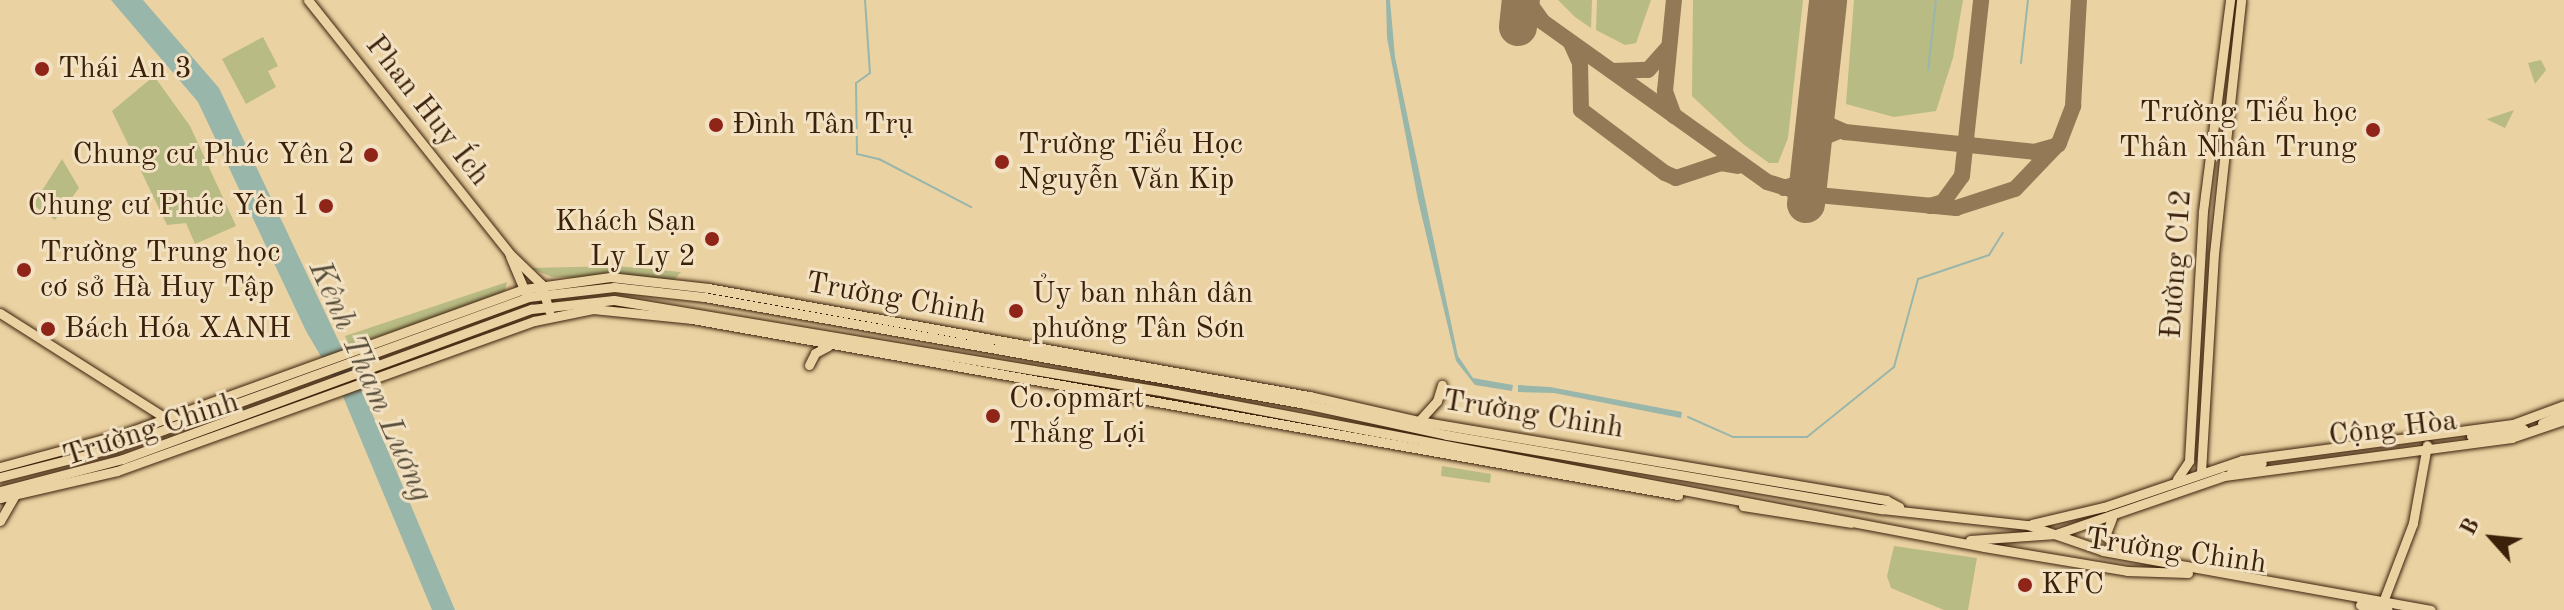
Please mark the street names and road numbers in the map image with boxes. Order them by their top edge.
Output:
street label: Phan Huy Ích [357,28,497,194]
street label: Đường C12 [2154,188,2200,340]
street label: Trường Chinh [803,265,989,333]
street label: Trường Chinh [1440,383,1626,447]
street label: Trường Chinh [59,385,243,475]
street label: Cộng Hòa [2327,403,2459,455]
street label: Trường Chinh [2083,521,2269,583]

